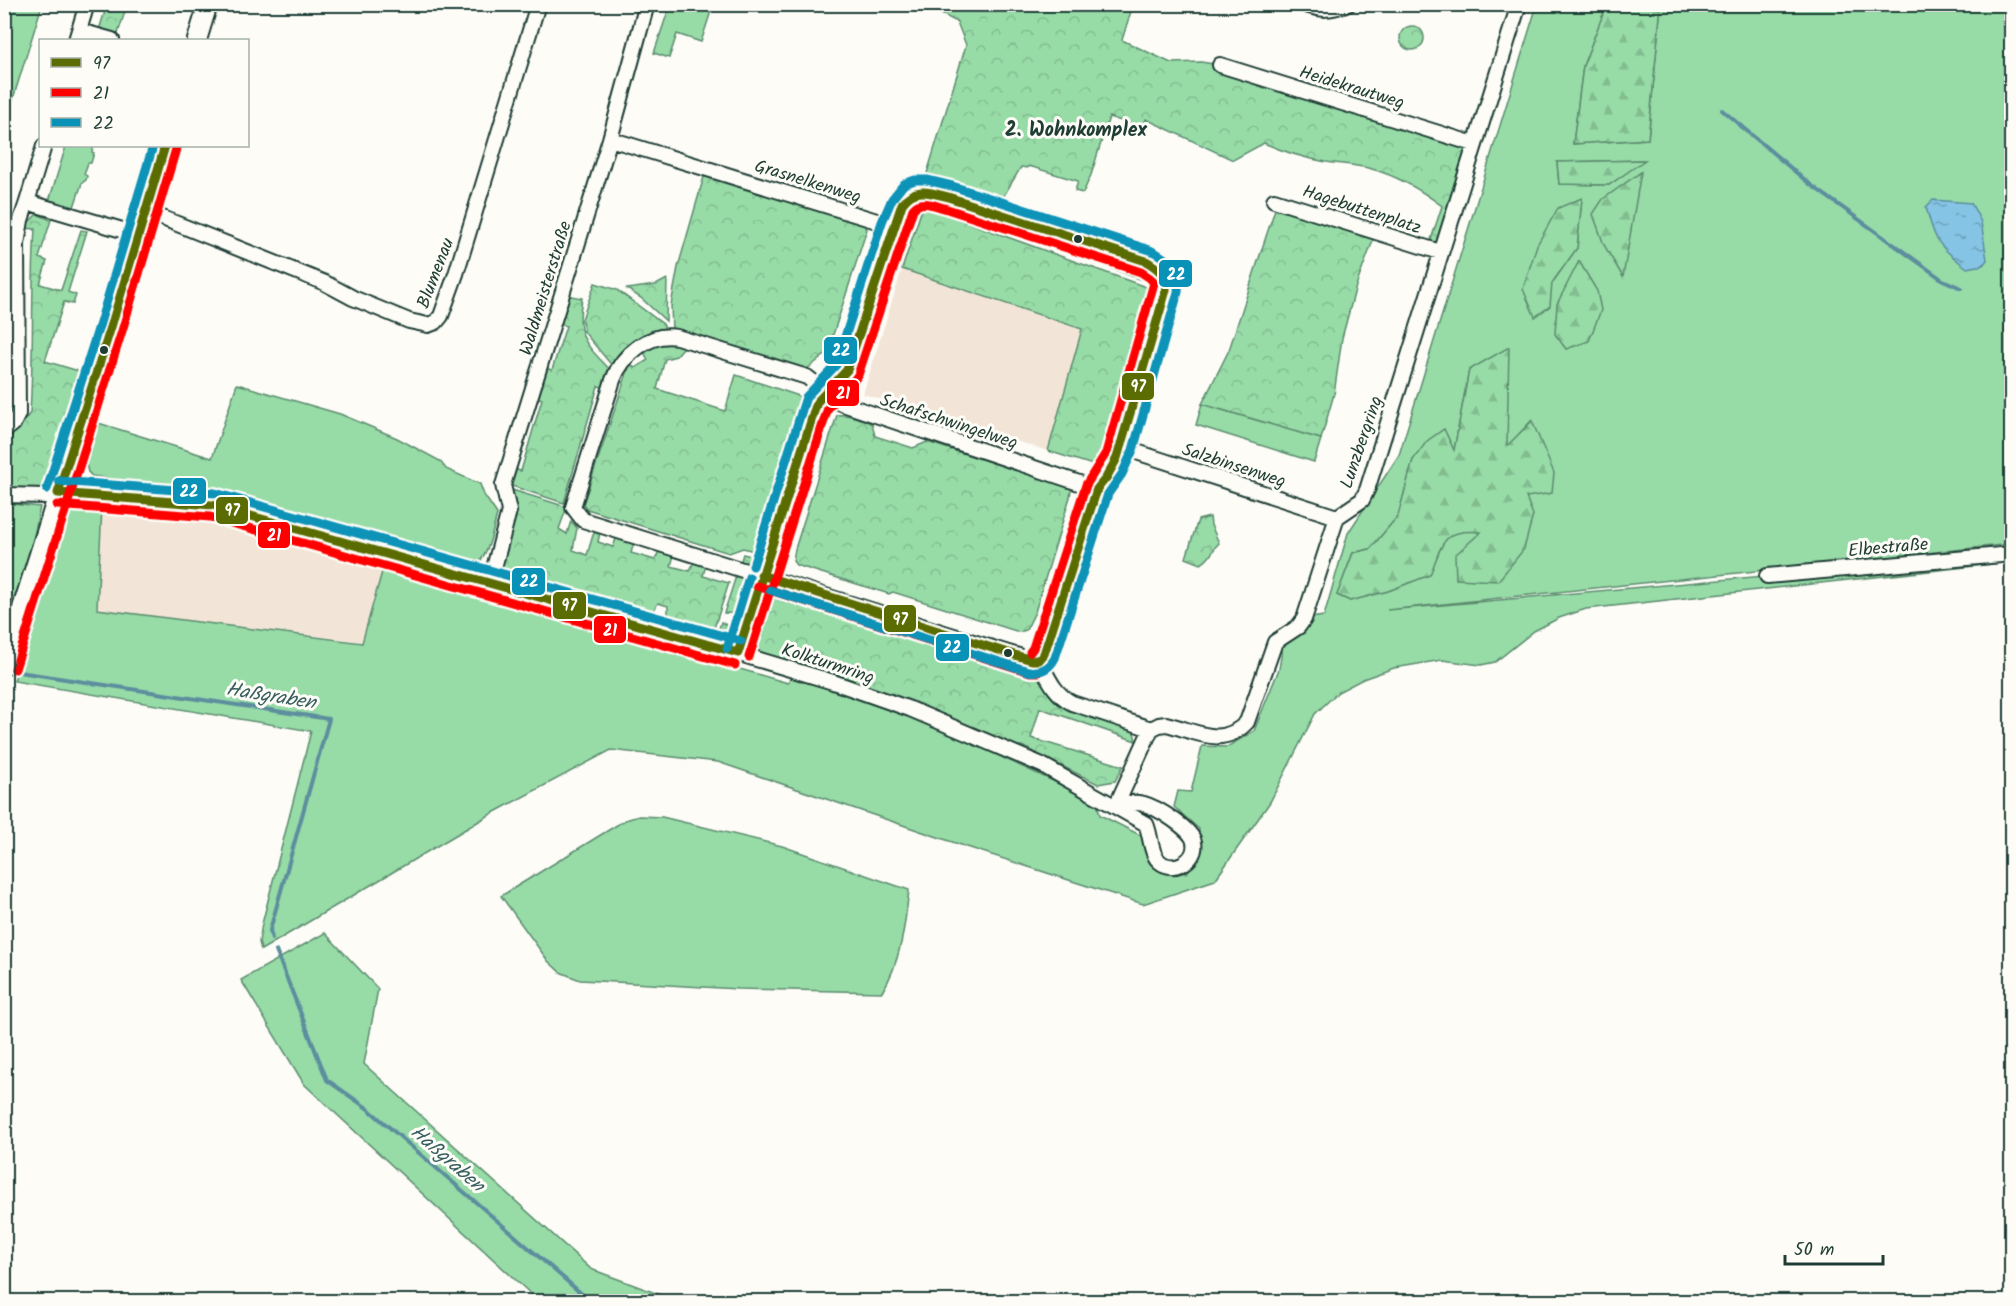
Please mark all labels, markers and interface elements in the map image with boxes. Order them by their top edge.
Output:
legend [39,39,249,147]
text: 97 [93,50,111,79]
street label: Heidekrautweg [1295,59,1408,118]
text: 21 [93,80,109,109]
text: 22 [93,110,114,139]
district label: 2. Wohnkomplex [1005,115,1147,147]
street label: Grasnelkenweg [751,152,864,212]
street label: Hagebuttenplatz [1298,178,1425,243]
street label: Waldmeisterstraße [512,218,581,359]
unlabelled marker [1072,233,1084,245]
street label: Blumenau [410,234,463,313]
line badge: 22 [1158,259,1193,288]
text: 22 [1167,263,1185,288]
line badge: 22 [823,336,858,365]
text: 22 [832,339,850,364]
unlabelled marker [98,344,110,356]
line badge: 97 [1121,372,1155,401]
text: 97 [1130,375,1146,400]
line badge: 21 [826,379,860,407]
text: 21 [836,382,850,407]
street label: Schafschwingelweg [876,386,1021,458]
street label: Lunzbergring [1333,392,1392,493]
street label: Salzbinsenweg [1178,436,1289,497]
line badge: 22 [172,477,207,505]
text: 22 [180,480,198,505]
line badge: 97 [215,496,249,525]
text: 97 [224,499,240,524]
line badge: 21 [257,521,291,549]
text: 21 [267,524,281,549]
street label: Elbestraße [1847,531,1929,566]
line badge: 22 [511,567,546,596]
text: 22 [520,570,538,595]
line badge: 97 [552,591,587,620]
text: 97 [561,594,577,619]
line badge: 97 [883,604,917,633]
text: 97 [892,608,908,633]
line badge: 21 [593,615,627,644]
text: 21 [603,619,617,644]
line badge: 22 [935,633,970,662]
street label: Kolkturmring [777,636,878,693]
text: 22 [943,636,961,661]
unlabelled marker [1002,647,1014,659]
water label: Haßgraben [224,674,319,720]
water label: Haßgraben [402,1118,492,1202]
scale bar [1785,1228,1882,1266]
text: 50 m [1794,1236,1834,1265]

